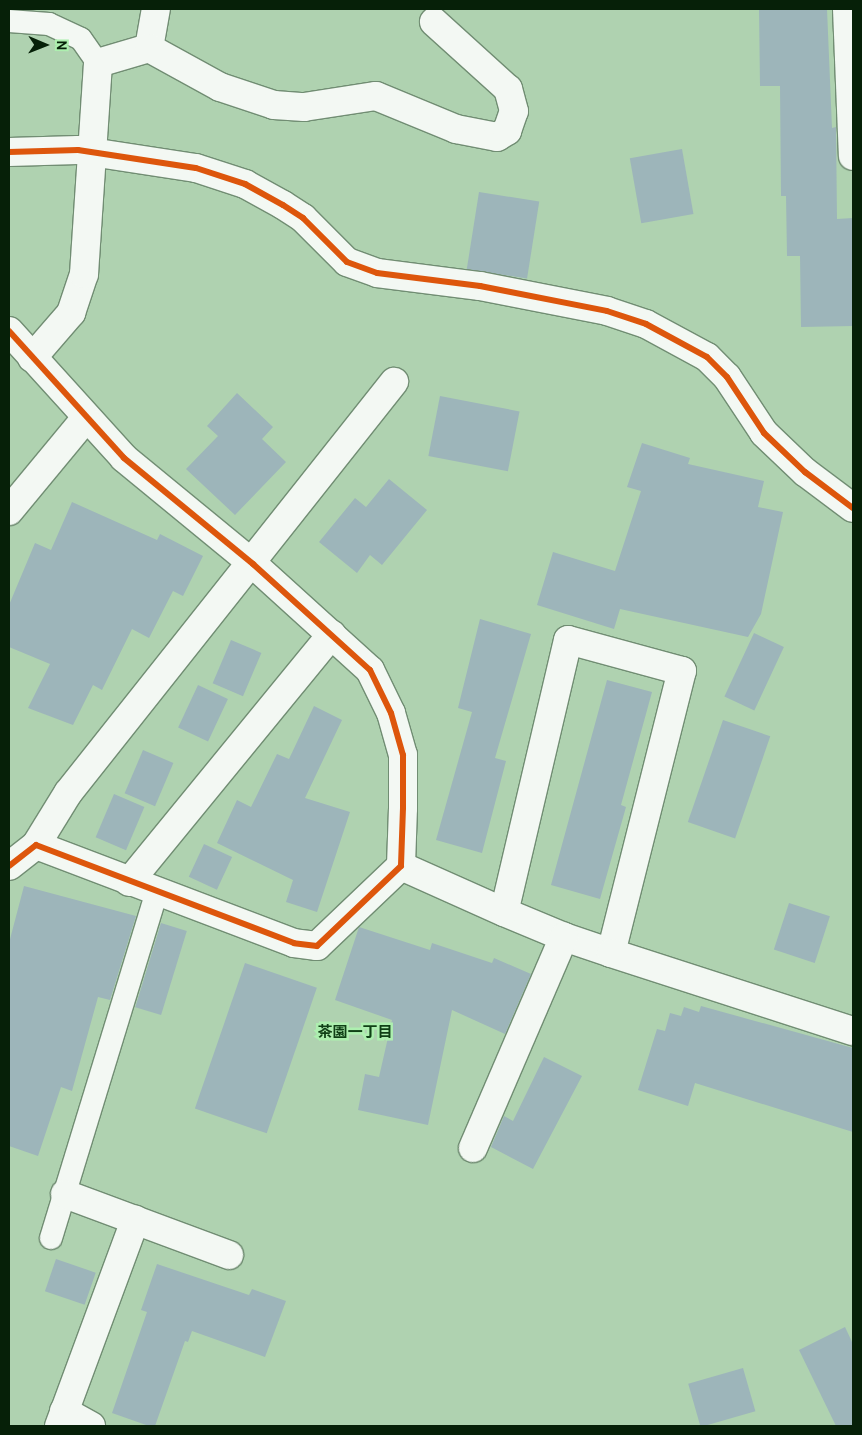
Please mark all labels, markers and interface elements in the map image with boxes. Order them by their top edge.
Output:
north arrow [20,20,70,70]
text: N [52,40,69,50]
district label: 茶園一丁目 [318,1025,392,1043]

